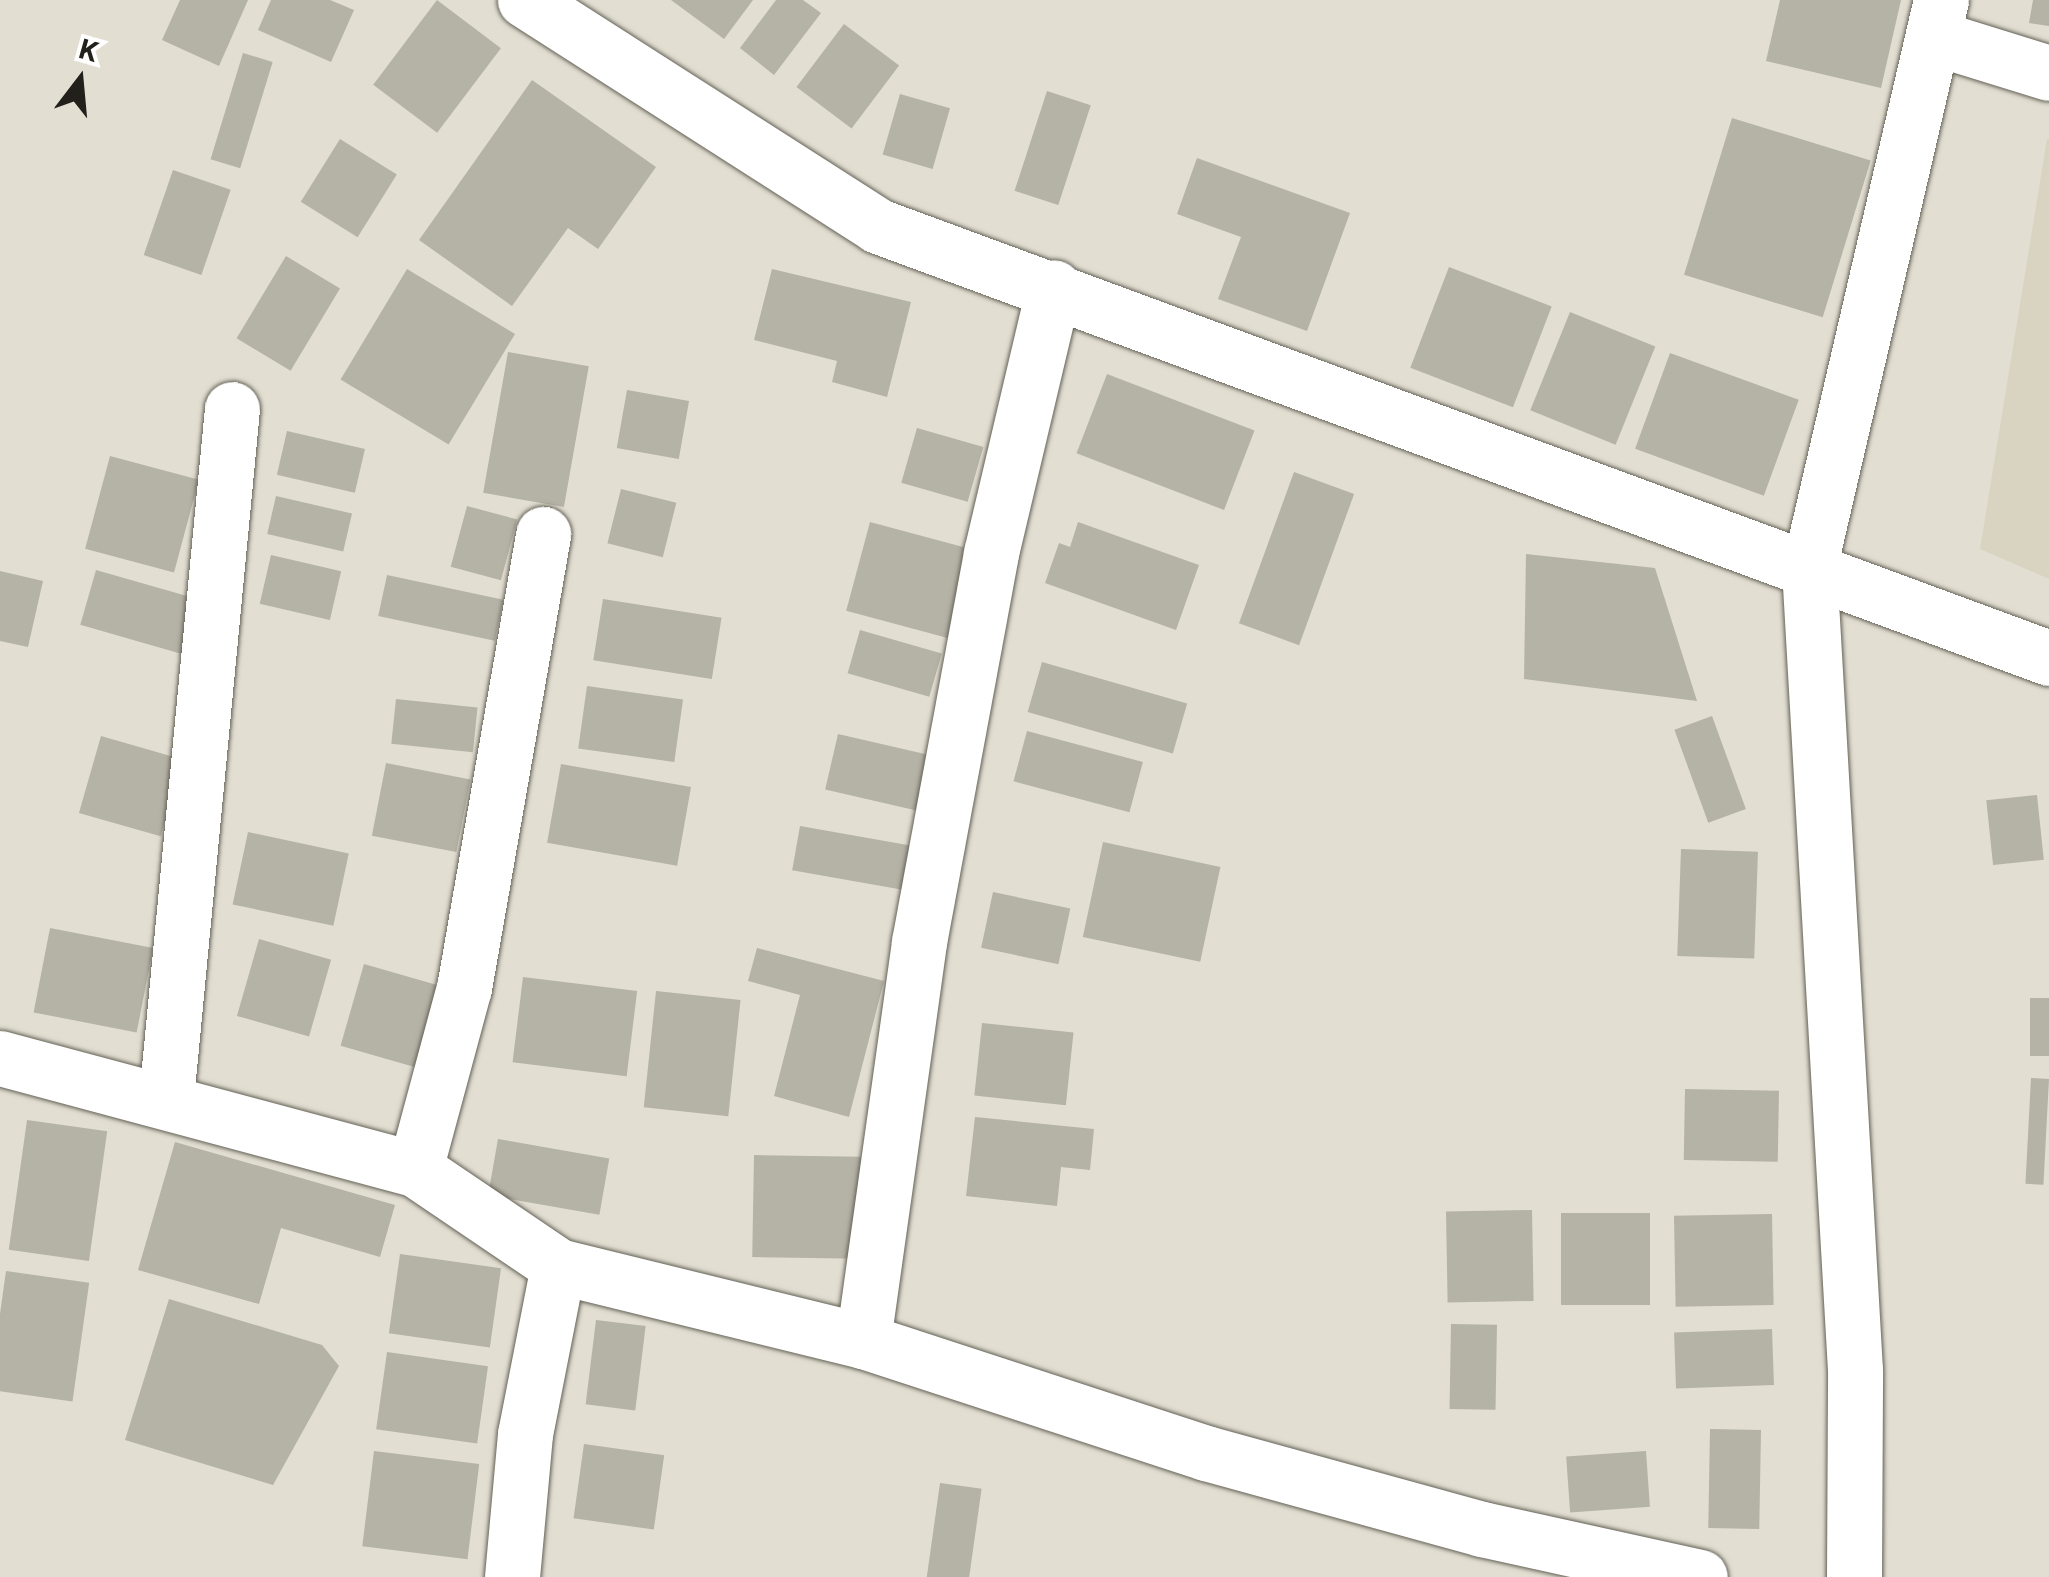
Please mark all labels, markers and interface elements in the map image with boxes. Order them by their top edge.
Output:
north arrow [30,30,130,130]
text: K [75,32,102,69]

